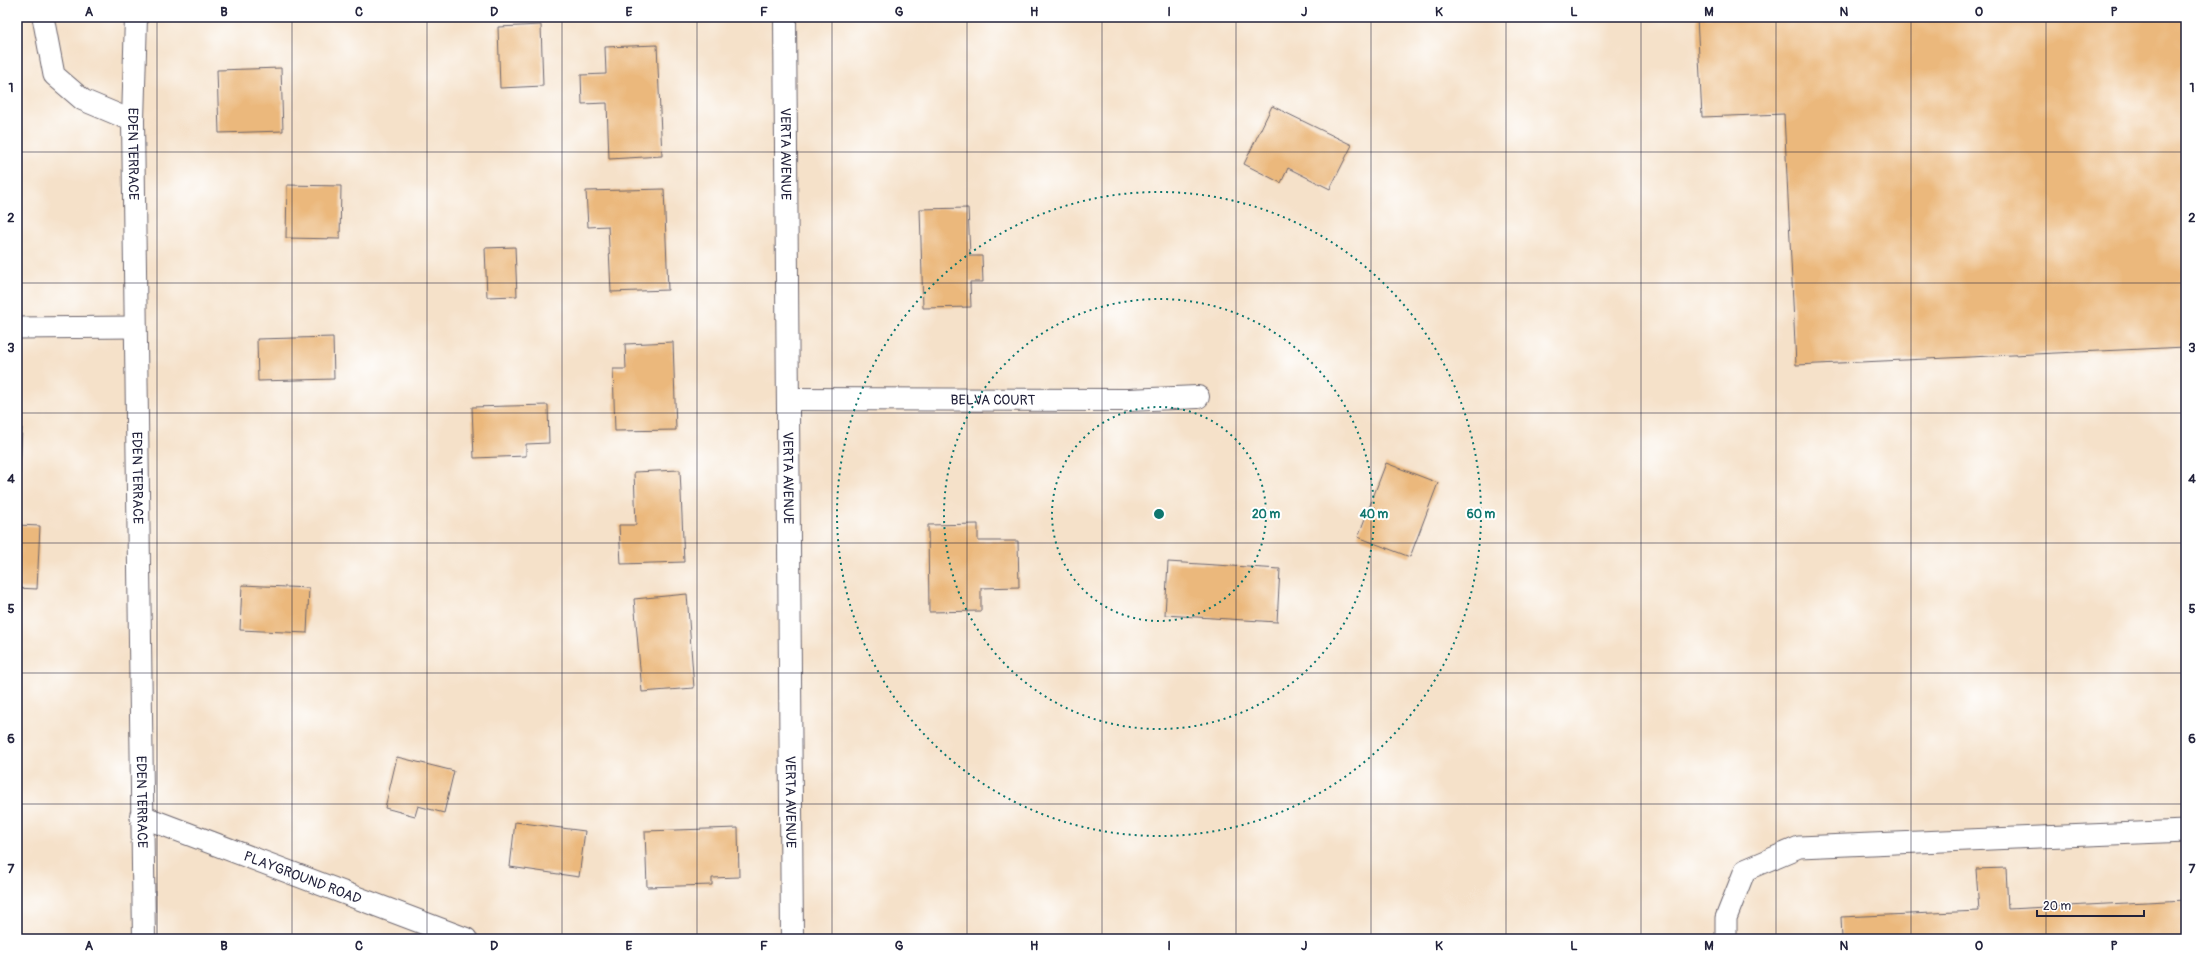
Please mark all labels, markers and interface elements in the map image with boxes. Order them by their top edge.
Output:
text: A [85,4,94,20]
text: B [220,4,228,20]
text: C [355,4,363,20]
text: D [490,4,498,20]
text: E [626,4,633,20]
text: F [760,4,768,20]
text: G [895,4,904,20]
text: H [1030,4,1038,20]
text: I [1167,4,1171,20]
text: J [1301,4,1307,20]
text: K [1435,4,1443,20]
text: L [1570,4,1578,20]
text: M [1704,4,1714,20]
text: N [1840,4,1849,20]
text: O [1975,4,1984,20]
text: P [2110,4,2118,20]
text: 1 [8,80,14,96]
text: 1 [2189,80,2195,96]
street label: EDEN TERRACE [124,107,143,200]
street label: VERTA AVENUE [777,108,795,200]
text: 2 [7,210,15,226]
text: 2 [2188,210,2196,226]
text: 3 [7,340,15,356]
text: 3 [2188,340,2196,356]
street label: BELVA COURT [951,391,1036,408]
street label: EDEN TERRACE [129,432,147,524]
street label: VERTA AVENUE [780,432,797,524]
text: 4 [7,471,15,487]
text: 4 [2188,471,2196,487]
centre of rings [1152,507,1166,521]
text: 20 m [1252,507,1280,522]
text: 40 m [1359,507,1389,522]
text: 60 m [1467,507,1496,522]
text: 5 [7,601,15,617]
text: 5 [2188,601,2196,617]
text: 6 [7,731,15,747]
text: 6 [2188,731,2196,747]
street label: EDEN TERRACE [133,756,151,848]
street label: VERTA AVENUE [782,756,800,848]
street label: PLAYGROUND ROAD [242,847,364,907]
text: 7 [8,861,15,877]
text: 7 [2189,861,2196,877]
scale bar [2037,892,2144,918]
text: 20 m [2043,899,2072,914]
text: A [85,938,94,954]
text: B [220,938,228,954]
text: C [355,938,363,954]
text: D [490,938,498,954]
text: E [626,938,633,954]
text: F [760,938,768,954]
text: G [895,938,904,954]
text: H [1030,938,1038,954]
text: I [1167,938,1171,954]
text: J [1301,938,1307,954]
text: K [1435,938,1443,954]
text: L [1570,938,1578,954]
text: M [1704,938,1714,954]
text: N [1840,938,1849,954]
text: O [1975,938,1984,954]
text: P [2110,938,2118,954]

